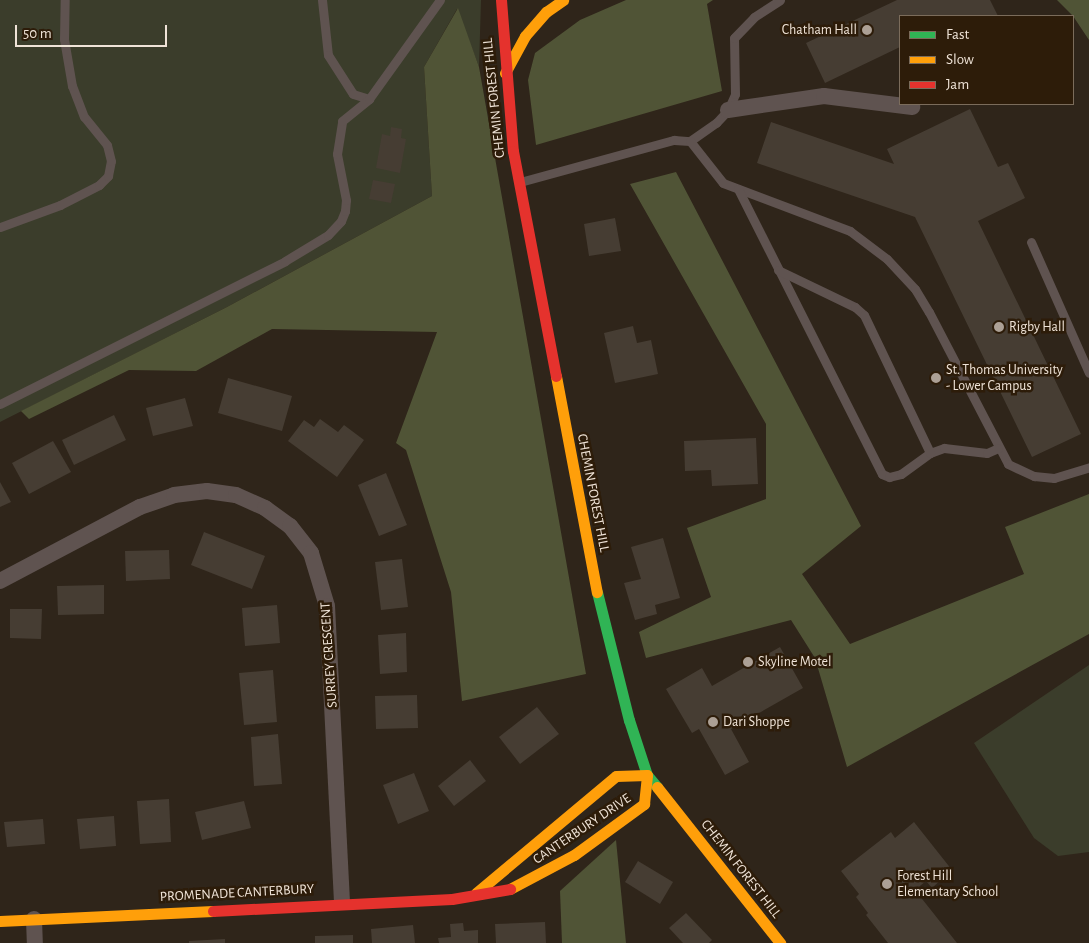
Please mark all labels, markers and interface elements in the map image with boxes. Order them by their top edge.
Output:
scale bar [18,15,170,47]
legend [899,15,1074,105]
place label: Chatham Hall [782,22,857,38]
marker: Chatham Hall [861,24,873,36]
text: 50 m [23,26,52,41]
text: Fast [946,27,969,42]
street label: CHEMIN FOREST HILL [479,37,509,159]
text: Slow [946,52,974,67]
text: Jam [946,77,969,92]
place label: Rigby Hall [1009,319,1065,335]
marker: Rigby Hall [993,321,1005,333]
place label: St. Thomas University - Lower Campus [946,362,1063,394]
marker: St. Thomas University - Lower Campus [930,372,942,384]
street label: CHEMIN FOREST HILL [573,432,613,554]
street label: SURREY CRESCENT [317,602,341,708]
place label: Skyline Motel [758,654,831,670]
marker: Skyline Motel [742,656,754,668]
place label: Dari Shoppe [723,714,790,730]
marker: Dari Shoppe [707,716,719,728]
street label: CANTERBURY DRIVE [530,790,634,868]
street label: CHEMIN FOREST HILL [697,816,785,922]
place label: Forest Hill Elementary School [897,868,998,900]
marker: Forest Hill Elementary School [881,878,893,890]
street label: PROMENADE CANTERBURY [159,881,315,905]

